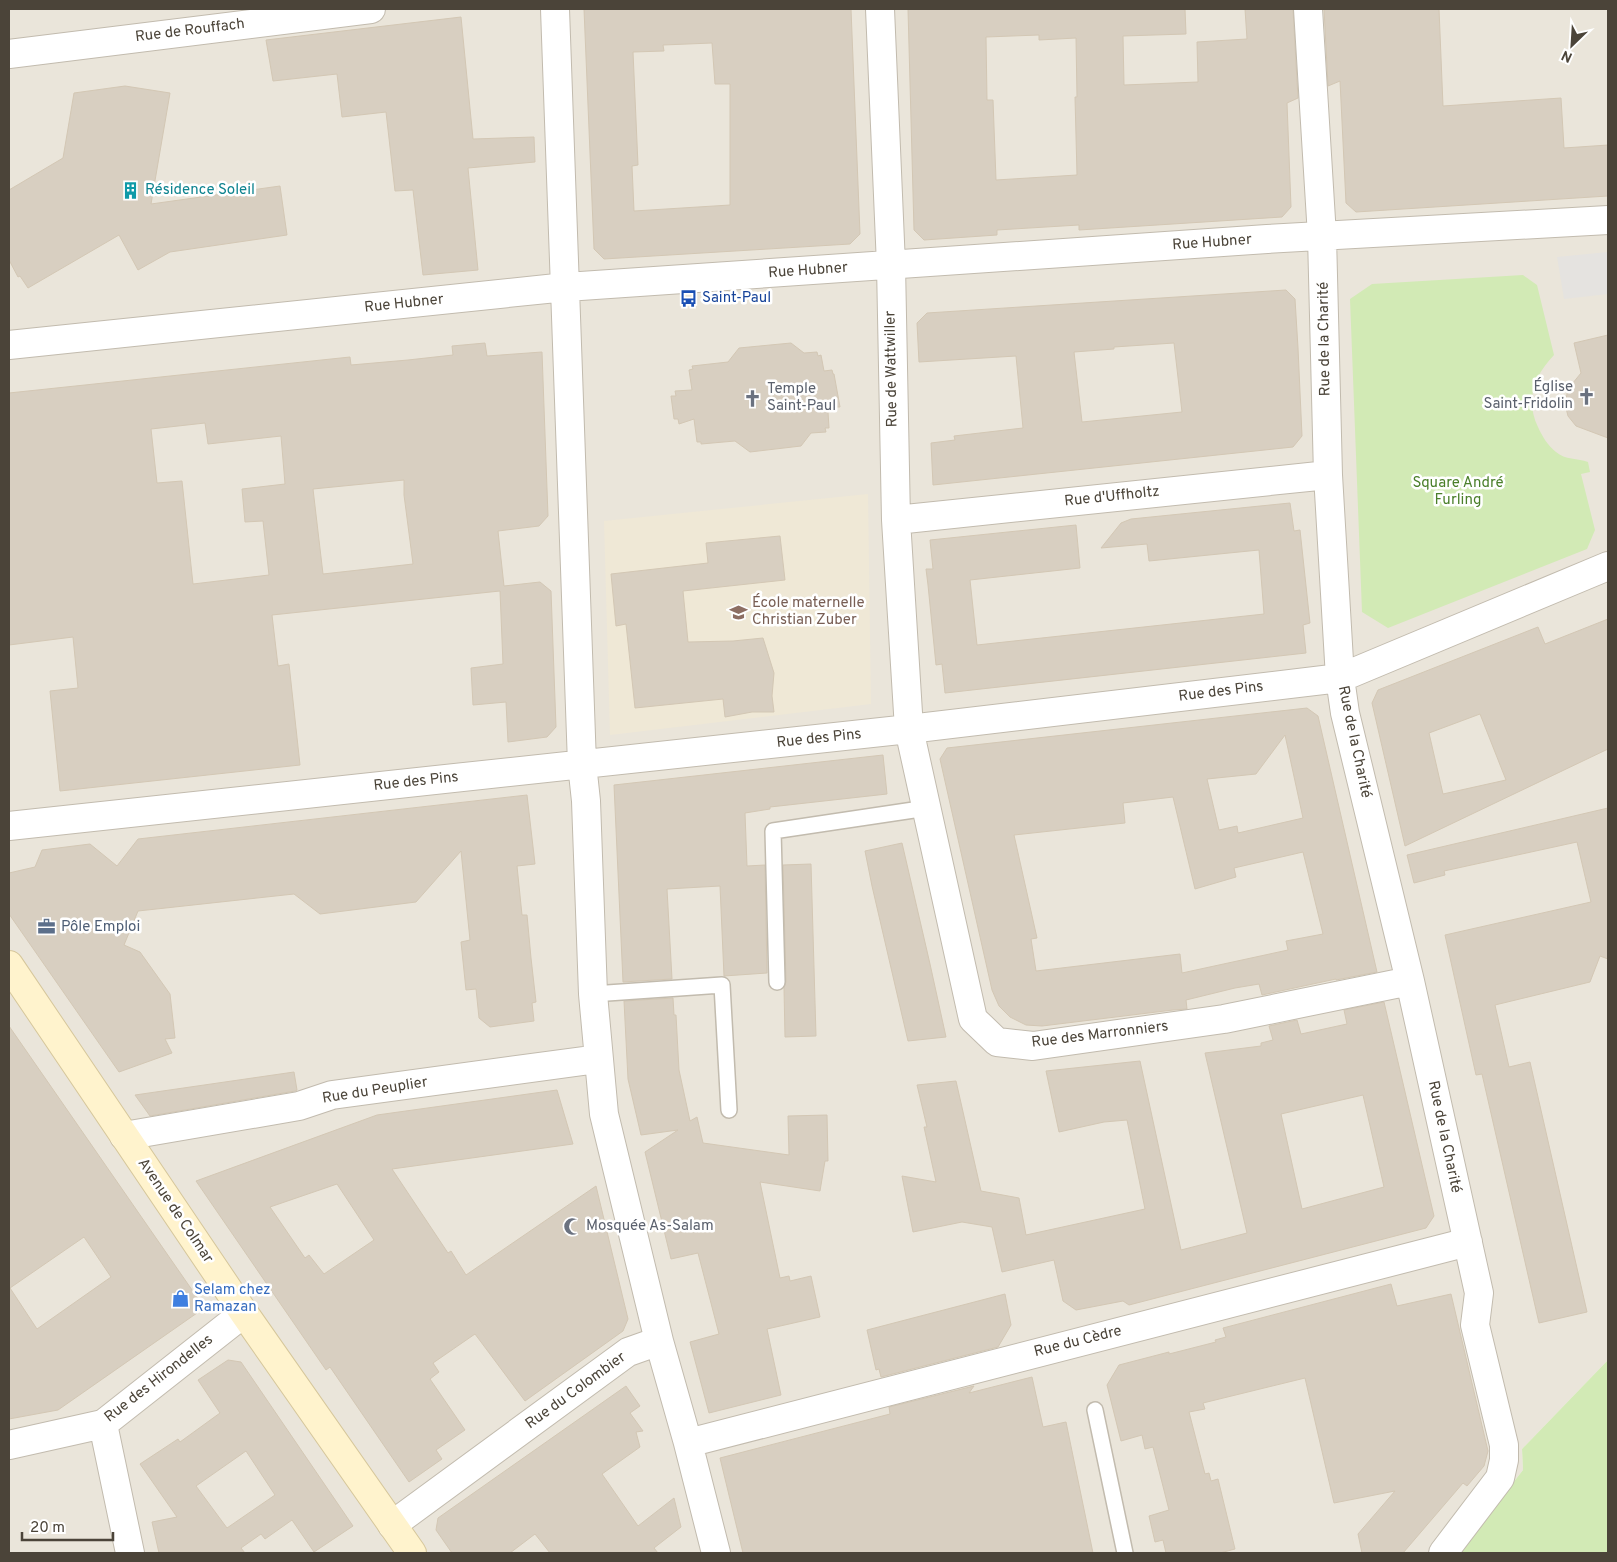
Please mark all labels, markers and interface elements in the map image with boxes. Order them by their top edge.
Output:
street label: Rue de Rouffach [134,15,246,47]
north arrow [1547,20,1597,70]
text: N [1559,46,1575,65]
building icon: Résidence Soleil [121,180,141,200]
place label: Résidence Soleil [145,181,255,200]
street label: Rue Hubner [1172,231,1253,255]
street label: Rue Hubner [768,259,849,283]
street label: Rue de la Charité [1315,282,1335,396]
bus stop icon: Saint-Paul [678,288,698,308]
place label: Saint-Paul [702,289,771,308]
street label: Rue Hubner [363,290,445,318]
street label: Rue de Wattwiller [881,310,903,427]
place label: Église Saint-Fridolin [1483,377,1573,414]
place label: Temple Saint-Paul [767,380,836,416]
church icon: Église Saint-Fridolin [1577,386,1597,406]
church icon: Temple Saint-Paul [743,388,763,408]
park label: Square André Furling [1412,474,1504,510]
street label: Rue d'Uffholtz [1063,483,1161,511]
place label: École maternelle Christian Zuber [752,593,865,630]
school or university icon: École maternelle Christian Zuber [728,602,748,622]
street label: Rue des Pins [1177,677,1265,707]
street label: Rue de la Charité [1333,684,1375,800]
street label: Rue des Pins [776,725,862,753]
street label: Rue des Pins [373,768,459,796]
office icon: Pôle Emploi [37,917,57,937]
place label: Pôle Emploi [61,918,140,937]
street label: Rue des Marronniers [1031,1017,1169,1053]
street label: Rue du Peuplier [321,1073,429,1109]
street label: Rue de la Charité [1423,1079,1465,1195]
street label: Avenue de Colmar [133,1155,217,1267]
mosque icon: Mosquée As-Salam [562,1216,582,1236]
place label: Mosquée As-Salam [586,1217,714,1236]
place label: Selam chez Ramazan [194,1281,271,1317]
shop icon: Selam chez Ramazan [170,1289,190,1309]
street label: Rue du Cèdre [1032,1322,1124,1362]
street label: Rue des Hirondelles [101,1331,217,1427]
street label: Rue du Colombier [522,1348,630,1434]
scale bar [22,1510,114,1542]
text: 20 m [30,1519,65,1538]

